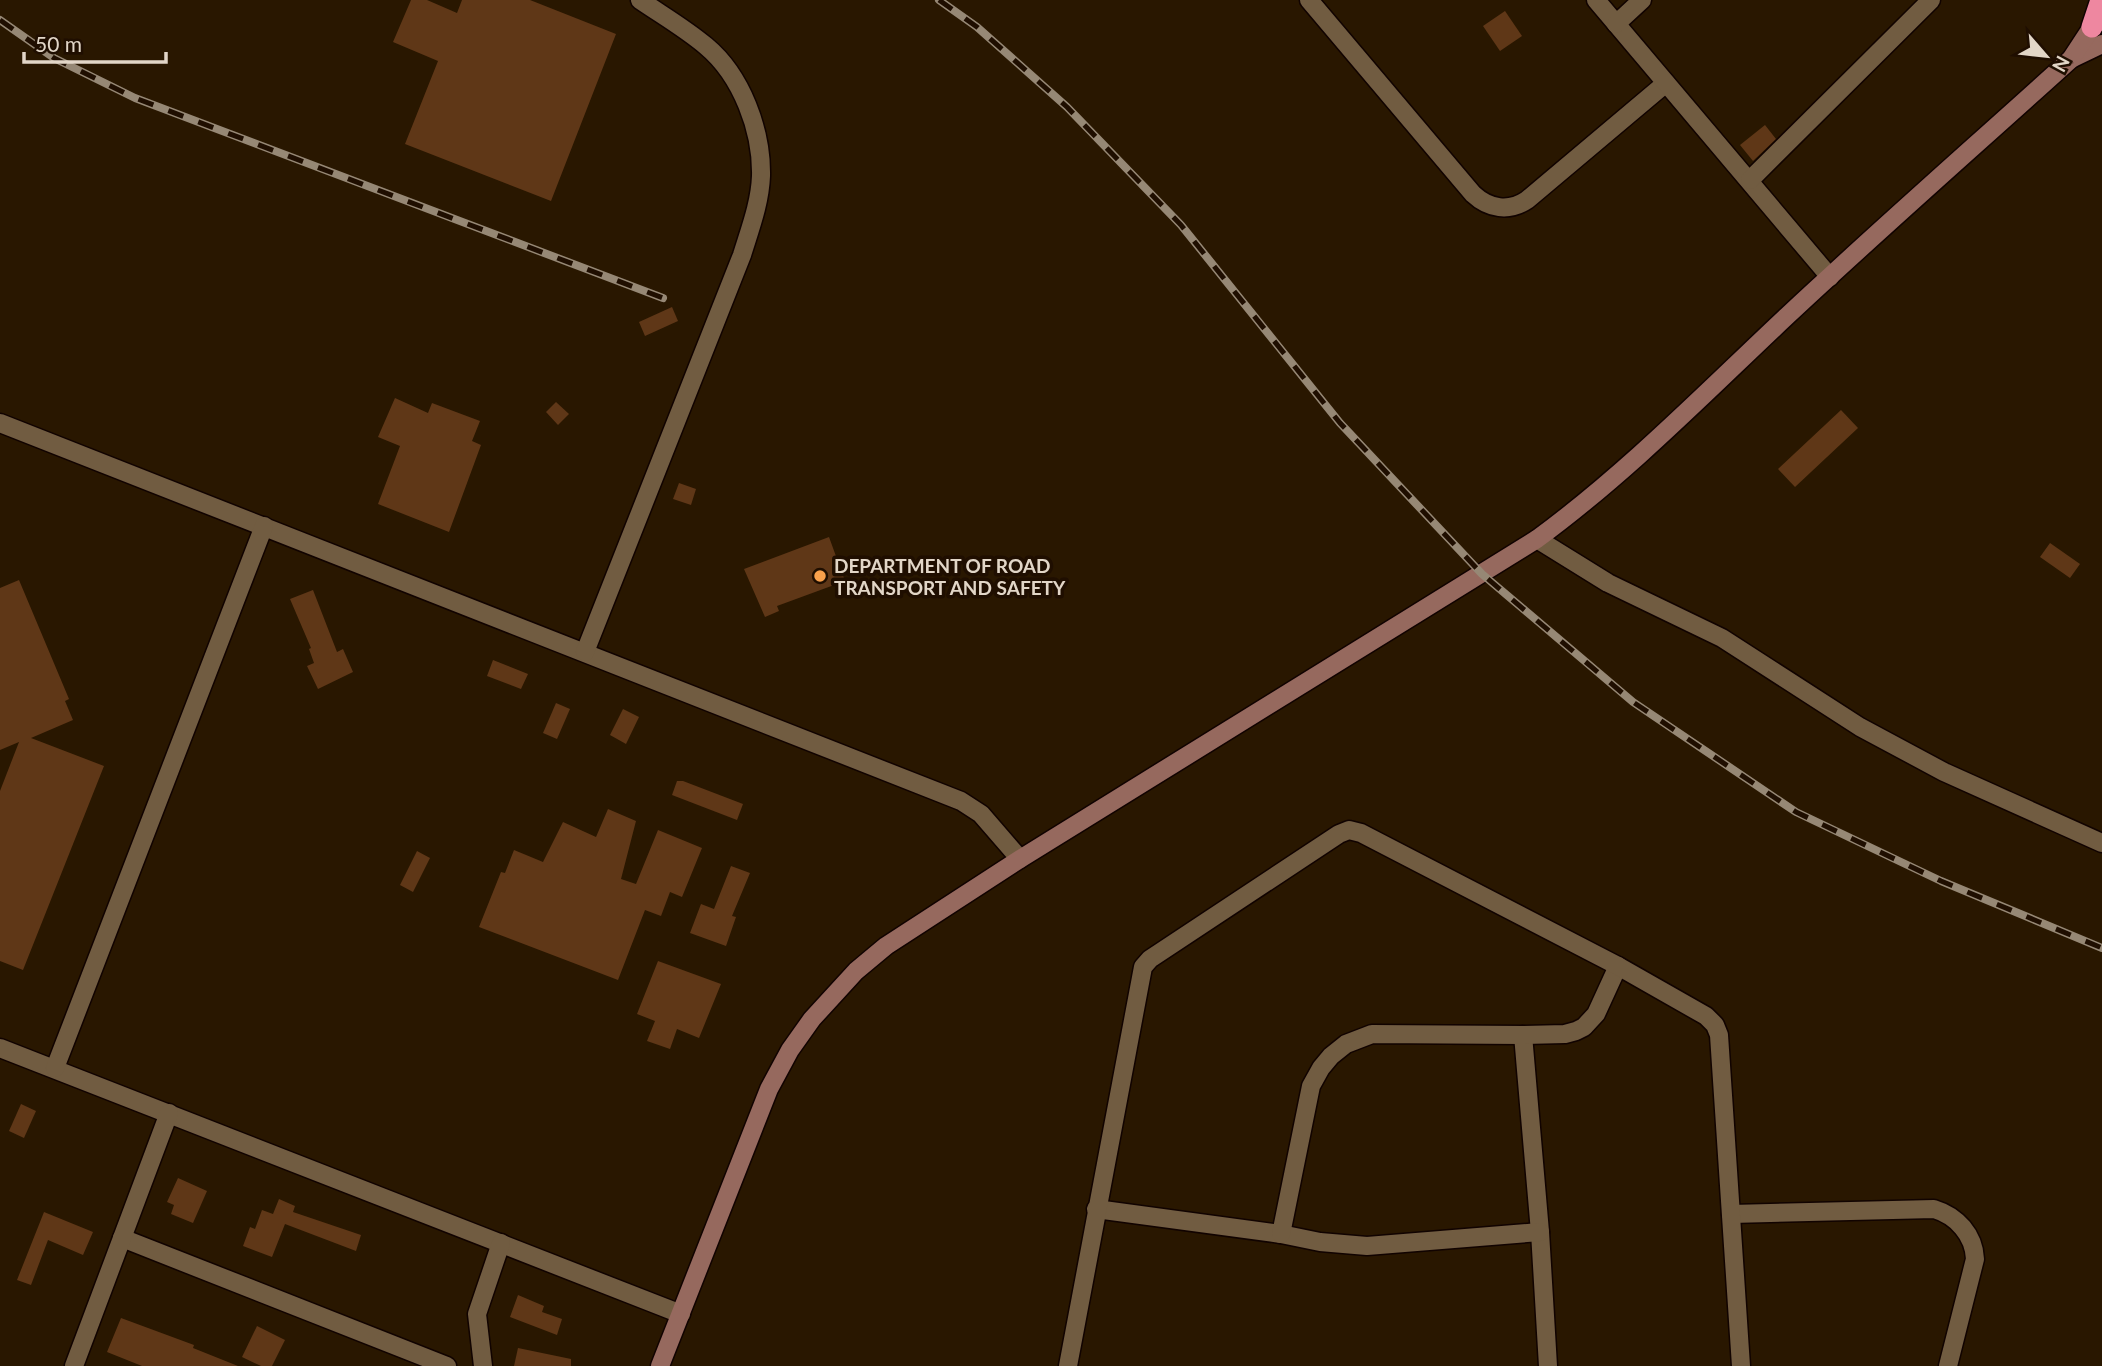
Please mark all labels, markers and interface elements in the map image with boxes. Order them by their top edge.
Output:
scale bar [24,21,166,65]
north arrow [2011,21,2081,91]
text: 50 m [35,31,82,56]
text: N [2048,52,2075,76]
place label: DEPARTMENT OF ROAD TRANSPORT AND SAFETY [834,554,1066,599]
marker: DEPARTMENT OF ROAD TRANSPORT AND SAFETY [812,568,828,584]

